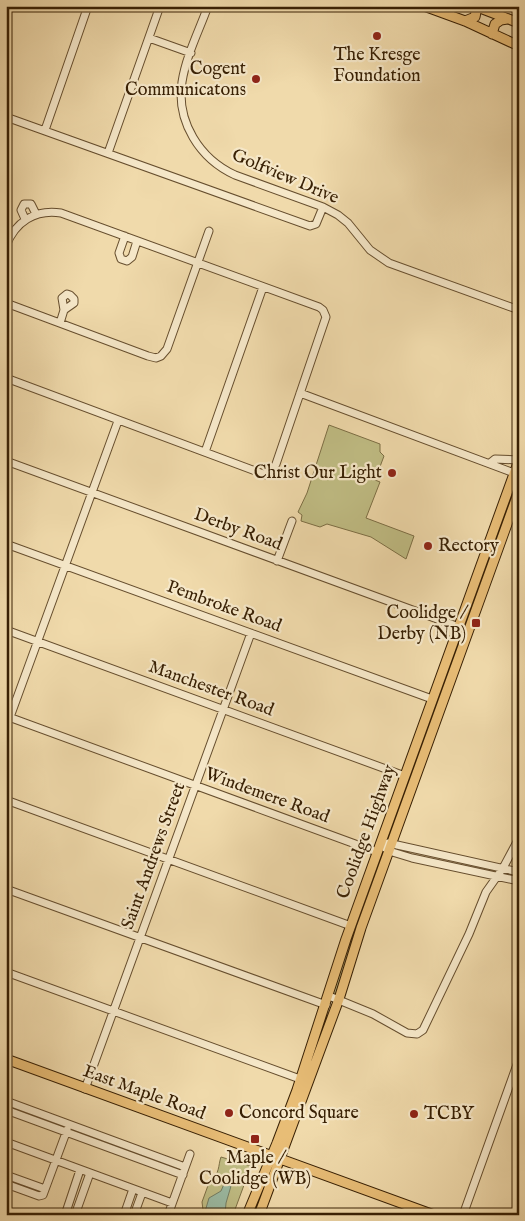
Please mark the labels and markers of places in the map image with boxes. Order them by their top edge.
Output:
marker: The Kresge Foundation [371,30,383,42]
place label: The Kresge Foundation [333,44,421,88]
place label: Cogent Communicatons [125,58,246,102]
marker: Cogent Communicatons [250,73,262,85]
place label: Christ Our Light [254,462,382,485]
marker: Christ Our Light [386,467,398,479]
place label: Rectory [438,535,499,558]
marker: Rectory [422,540,434,552]
place label: Coolidge / Derby (NB) [377,602,469,646]
marker: Coolidge / Derby (NB) [470,617,482,629]
place label: Concord Square [239,1102,359,1125]
place label: TCBY [424,1103,474,1126]
marker: Concord Square [223,1107,235,1119]
marker: TCBY [408,1108,420,1120]
marker: Maple / Coolidge (WB) [249,1133,261,1145]
place label: Maple / Coolidge (WB) [199,1147,311,1191]

